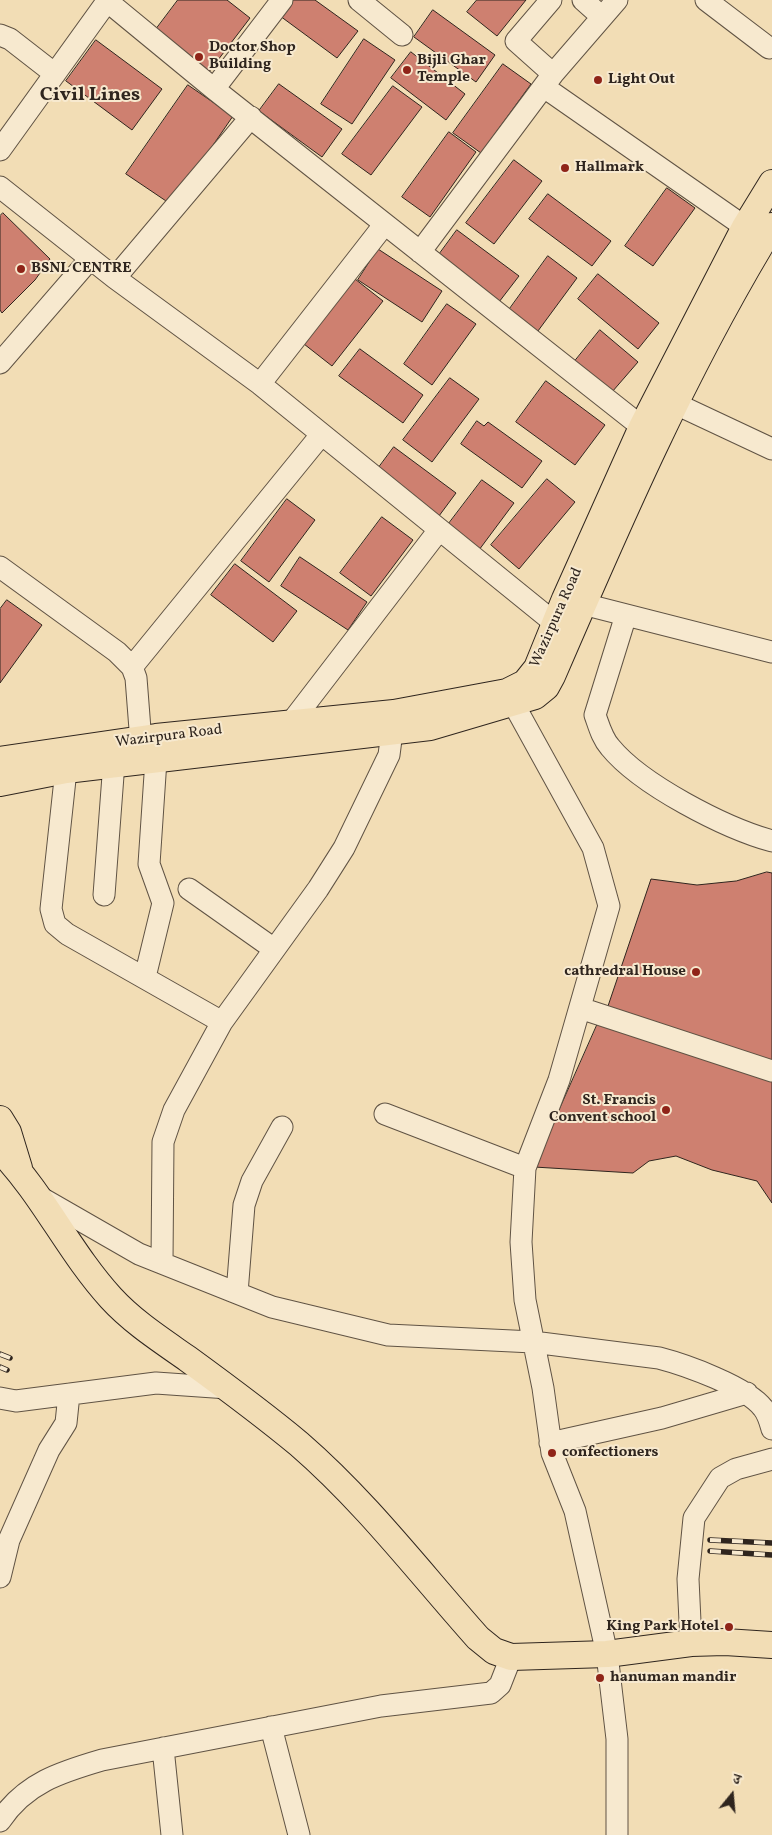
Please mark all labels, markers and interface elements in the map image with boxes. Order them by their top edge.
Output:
place label: Doctor Shop Building [209,39,296,74]
marker: Doctor Shop Building [193,51,205,63]
place label: Bijli Ghar Temple [417,52,486,87]
marker: Bijli Ghar Temple [401,64,413,76]
place label: Light Out [608,71,675,89]
marker: Light Out [592,74,604,86]
district label: Civil Lines [40,84,140,108]
place label: Hallmark [575,159,644,177]
marker: Hallmark [559,162,571,174]
place label: BSNL CENTRE [31,260,132,278]
marker: BSNL CENTRE [15,263,27,275]
street label: Wazirpura Road [527,565,587,671]
street label: Wazirpura Road [115,722,223,752]
place label: cathredral House [564,963,686,981]
marker: cathredral House [690,966,702,978]
place label: St. Francis Convent school [549,1092,656,1127]
marker: St. Francis Convent school [660,1104,672,1116]
place label: confectioners [562,1444,658,1462]
marker: confectioners [546,1447,558,1459]
place label: King Park Hotel [606,1618,719,1636]
marker: King Park Hotel [723,1621,735,1633]
place label: hanuman mandir [610,1669,736,1687]
marker: hanuman mandir [594,1672,606,1684]
north arrow [707,1770,757,1820]
text: उ [730,1770,743,1790]

